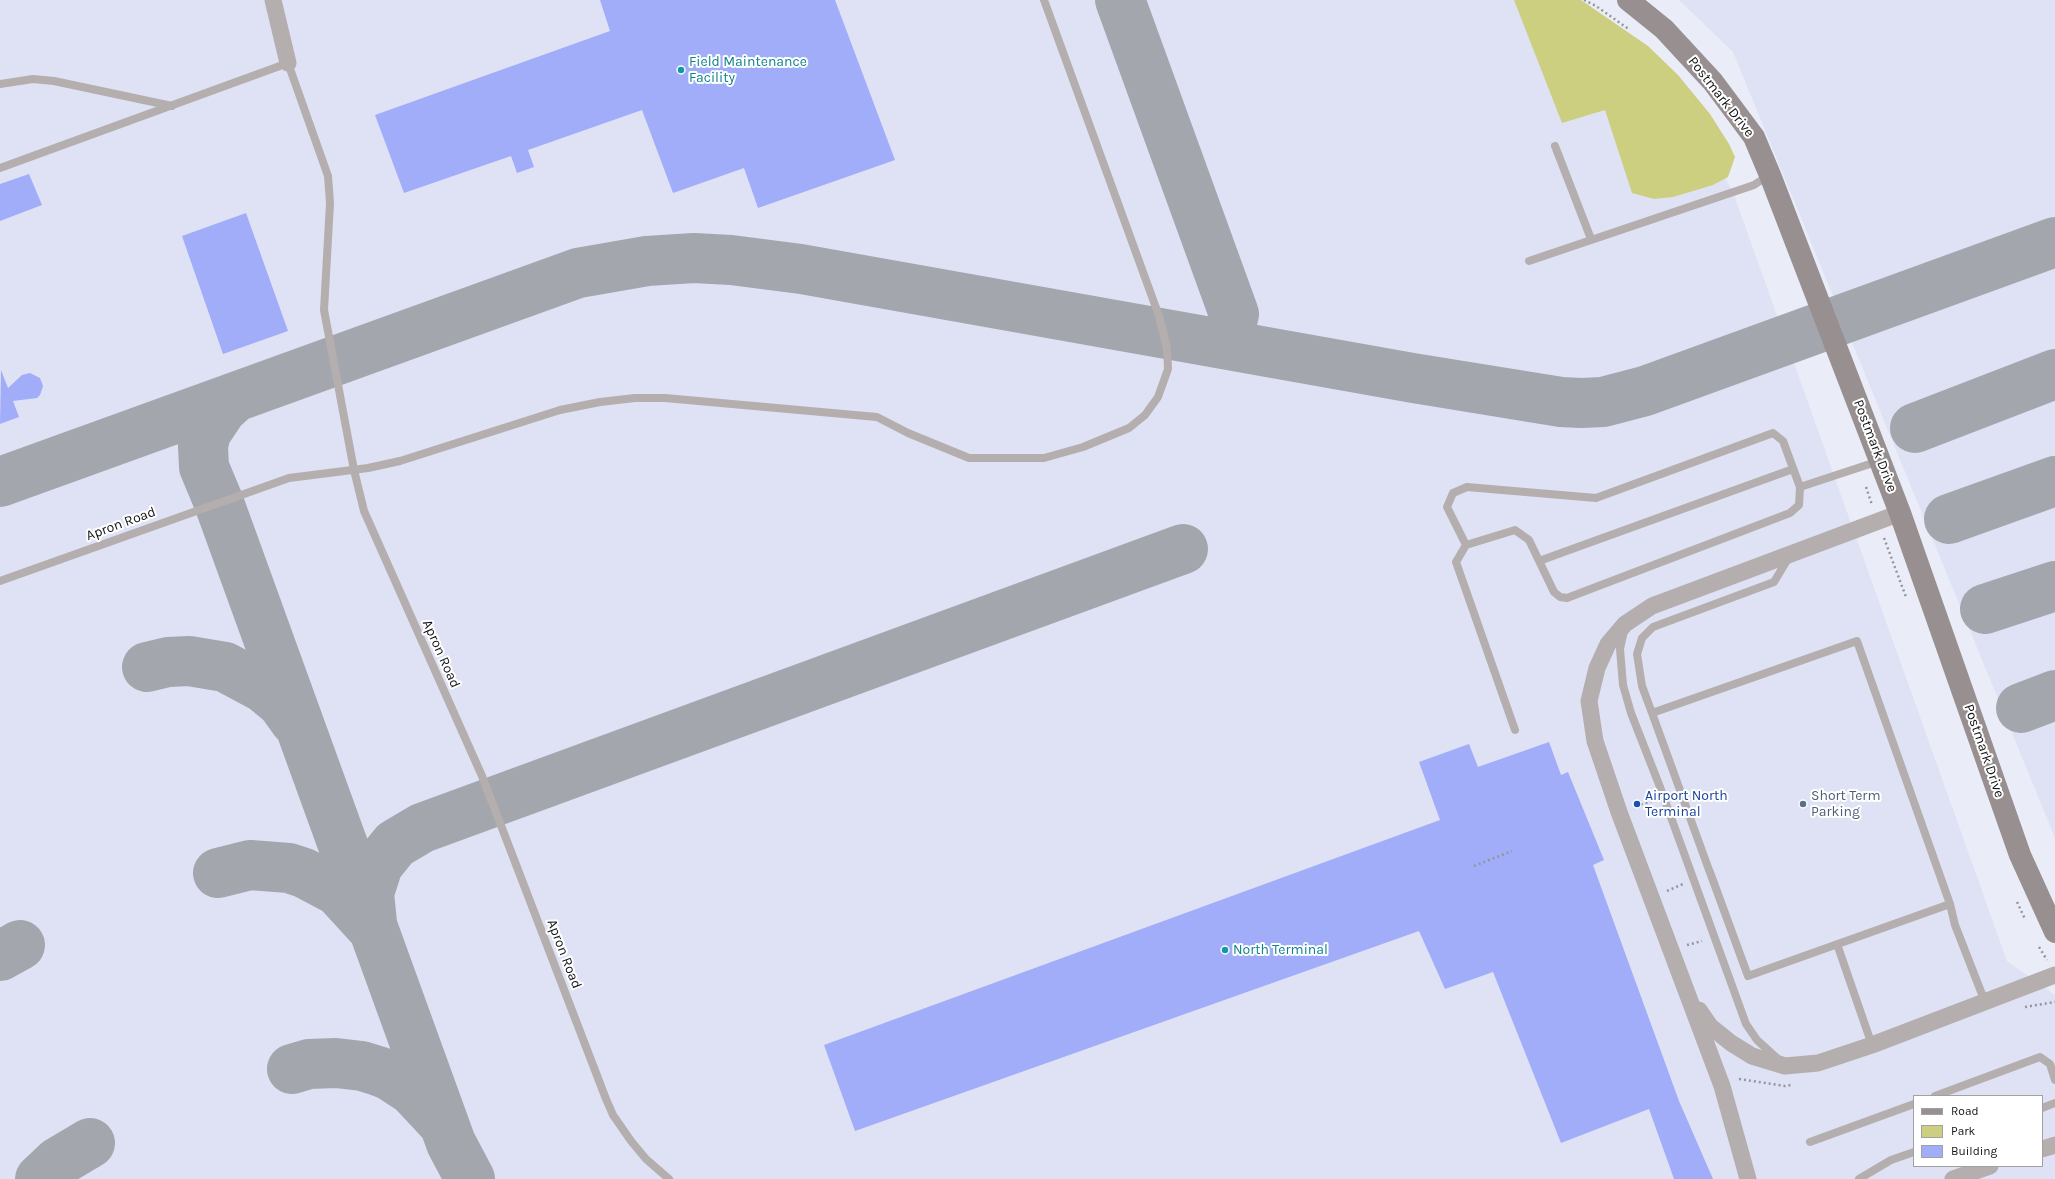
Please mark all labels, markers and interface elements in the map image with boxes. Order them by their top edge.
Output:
street label: Postmark Drive [1684,53,1758,141]
place label: Field Maintenance Facility [689,54,807,86]
marker: Field Maintenance Facility [676,65,686,75]
street label: Postmark Drive [1850,397,1900,495]
street label: Apron Road [84,504,158,544]
street label: Apron Road [418,617,464,691]
street label: Postmark Drive [1960,702,2008,800]
place label: Airport North Terminal [1645,788,1728,820]
place label: Short Term Parking [1811,788,1881,820]
marker: Airport North Terminal [1632,799,1642,809]
marker: Short Term Parking [1798,799,1808,809]
street label: Apron Road [543,917,585,991]
place label: North Terminal [1233,942,1328,958]
marker: North Terminal [1220,945,1230,955]
legend [1913,1095,2043,1167]
text: Road [1951,1104,1979,1118]
text: Park [1951,1124,1975,1138]
text: Building [1951,1144,1997,1158]

